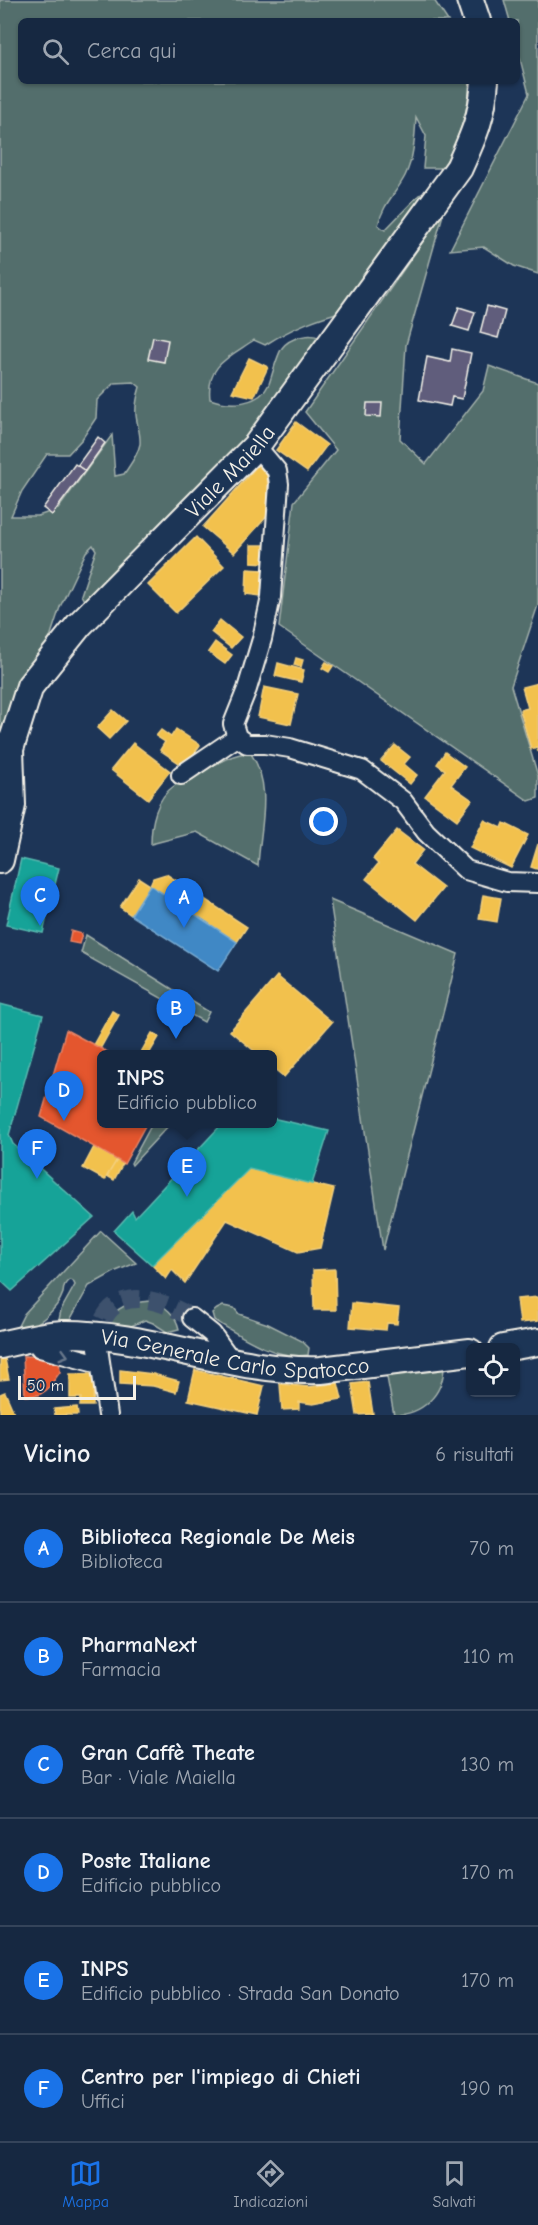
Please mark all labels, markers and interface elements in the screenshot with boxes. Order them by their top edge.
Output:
search box [18,18,520,84]
icon: search [39,35,72,68]
text: Cerca qui [87,38,177,64]
street label: Viale Maiella [180,421,281,524]
your location [309,807,338,836]
pin: C [20,876,60,926]
pin: A [164,878,204,928]
pin: B [156,990,195,1039]
popup [97,1050,277,1128]
text: INPS [117,1065,164,1091]
pin: D [44,1072,84,1121]
text: Edificio pubblico [117,1091,257,1114]
pin: F [18,1130,57,1179]
pin: E [168,1148,207,1197]
street label: Via Generale Carlo Spatocco [100,1324,371,1384]
map controls [466,1343,520,1397]
button: locate [466,1343,520,1397]
one-way arrow [59,1347,69,1360]
scale bar [18,1373,136,1400]
text: 50 m [27,1377,64,1395]
text: Vicino [24,1439,90,1469]
text: 6 risultati [435,1443,514,1466]
text: Biblioteca Regionale De Meis [81,1524,355,1550]
text: A [38,1537,49,1560]
text: 70 m [469,1537,514,1560]
text: Biblioteca [81,1550,163,1573]
text: PharmaNext [81,1632,197,1658]
text: B [37,1645,50,1668]
text: 110 m [463,1645,514,1668]
text: Farmacia [81,1658,161,1681]
text: Gran Caffè Theate [81,1740,255,1766]
text: C [37,1753,50,1776]
text: 130 m [461,1753,514,1776]
text: Bar · Viale Maiella [81,1766,236,1789]
text: Poste Italiane [81,1848,210,1874]
text: D [37,1861,50,1884]
text: 170 m [461,1861,514,1884]
text: Edificio pubblico [81,1874,221,1897]
text: INPS [81,1956,128,1982]
text: E [38,1969,49,1992]
text: 170 m [461,1969,514,1992]
text: Edificio pubblico · Strada San Donato [81,1982,400,2005]
text: Centro per l'impiego di Chieti [81,2064,361,2090]
text: F [38,2077,49,2100]
text: 190 m [460,2077,514,2100]
text: Uffici [81,2090,125,2113]
tab: Mappa [62,2157,109,2211]
tab: Indicazioni [233,2157,308,2211]
tab: Salvati [432,2157,476,2211]

